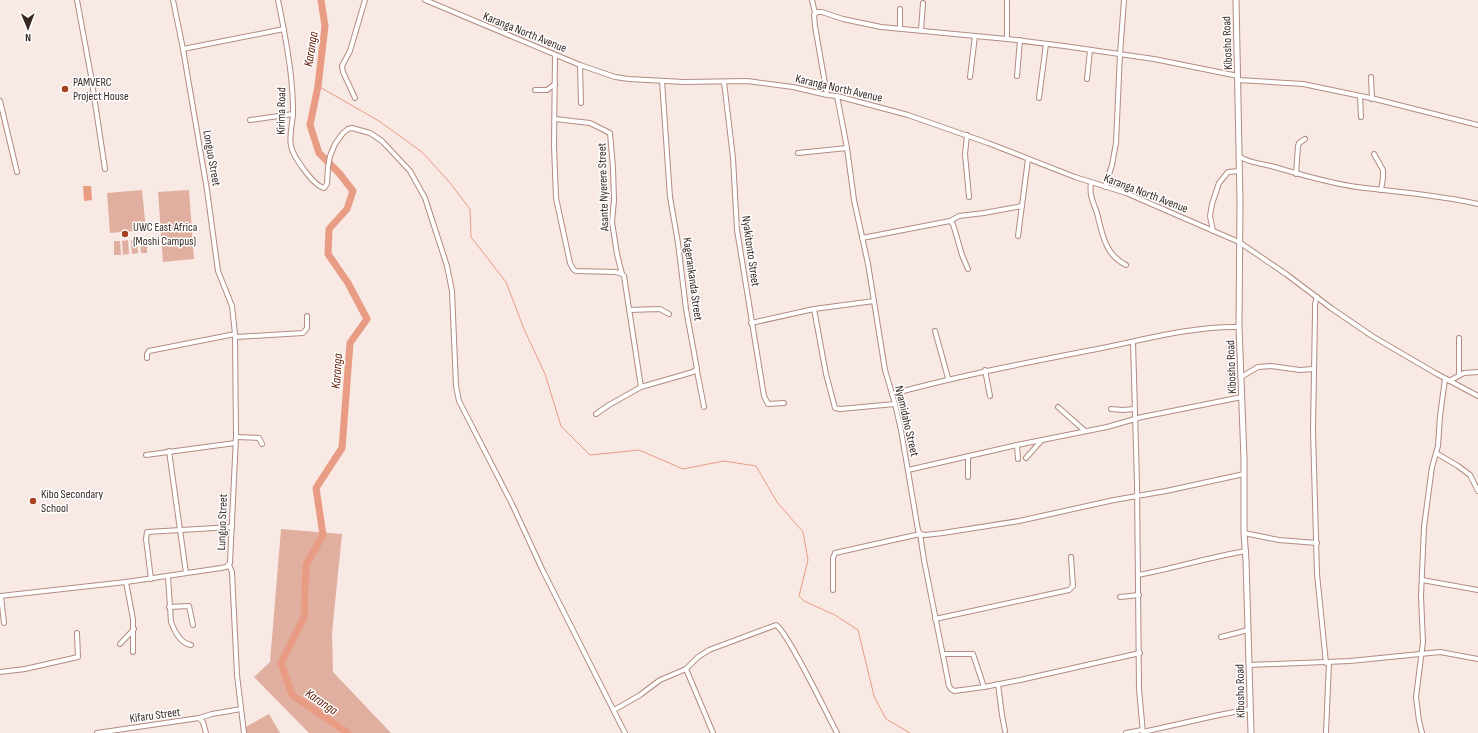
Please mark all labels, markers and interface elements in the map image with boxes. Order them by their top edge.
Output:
north arrow [8,8,48,48]
street label: Karanga North Avenue [481,9,569,56]
street label: Kibosho Road [1219,16,1236,70]
water label: Karanga [300,30,322,68]
text: N [25,31,31,44]
street label: Karanga North Avenue [794,71,884,106]
place label: PAMVERC Project House [73,75,129,104]
marker: PAMVERC Project House [60,84,70,94]
street label: Kirima Road [274,87,289,135]
street label: Longuo Street [199,129,224,188]
street label: Asante Nyerere Street [594,142,613,232]
street label: Karanga North Avenue [1102,171,1190,216]
street label: Nyakitonto Street [738,215,763,288]
place label: UWC East Africa (Moshi Campus) [133,220,198,249]
marker: UWC East Africa (Moshi Campus) [120,229,130,239]
street label: Kagerankanda Street [679,237,706,322]
street label: Kibosho Road [1223,340,1240,394]
water label: Karanga [328,352,346,389]
street label: Nyamidaho Street [891,384,922,458]
place label: Kibo Secondary School [41,487,104,516]
street label: Lunguo Street [214,493,231,551]
marker: Kibo Secondary School [28,496,38,506]
street label: Kibosho Road [1233,664,1248,718]
water label: Karanga [302,685,341,719]
street label: Kifaru Street [129,704,182,726]

